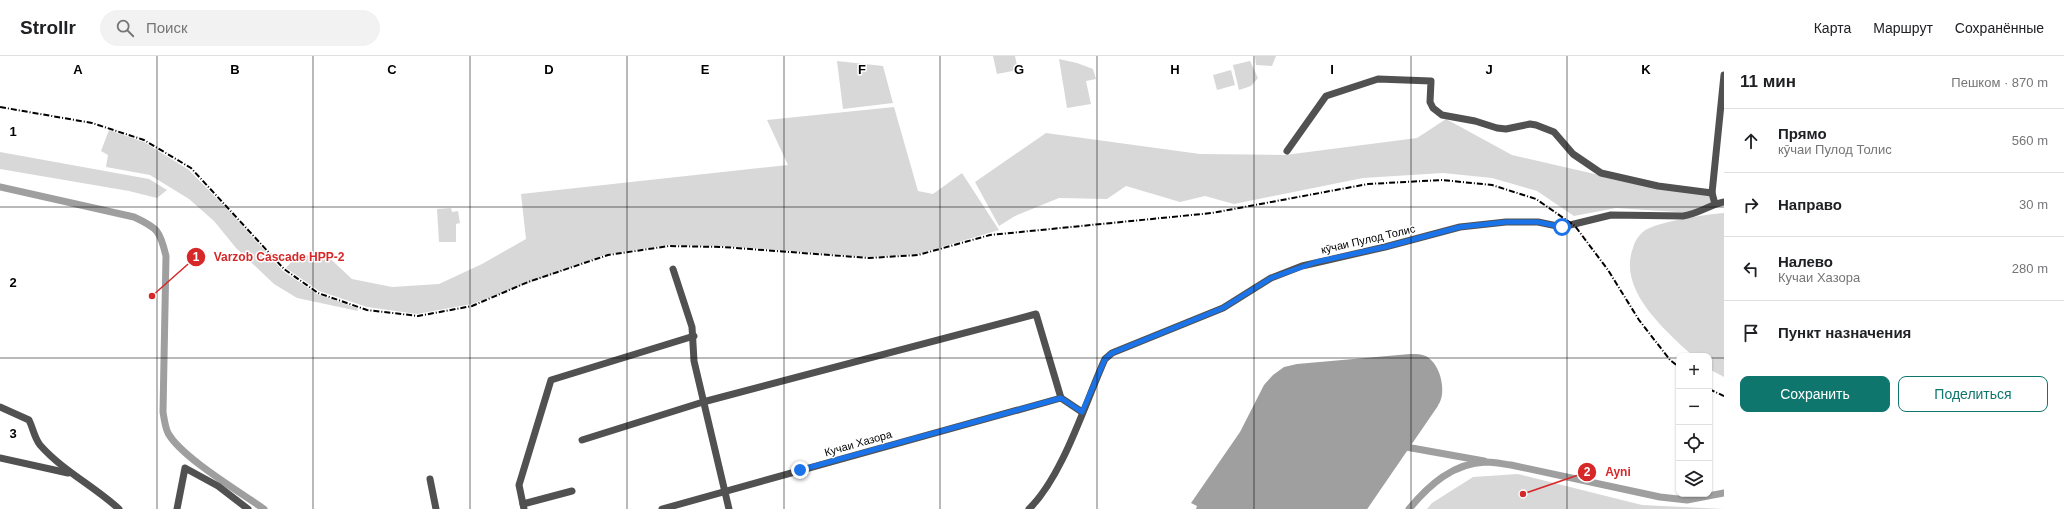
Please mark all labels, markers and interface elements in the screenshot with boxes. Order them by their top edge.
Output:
search box [100,10,380,46]
text: Strollr [20,17,76,38]
icon: search [114,17,136,39]
text: Поиск [146,19,188,36]
text: Карта [1814,20,1851,36]
text: Маршрут [1873,20,1933,36]
text: Сохранённые [1955,20,2044,36]
text: A [73,62,83,77]
text: B [230,62,240,77]
text: C [387,62,397,77]
text: D [544,62,554,77]
text: E [701,62,710,77]
text: F [858,62,866,77]
text: G [1014,62,1024,77]
text: H [1170,62,1180,77]
text: I [1330,62,1334,77]
text: J [1485,62,1493,77]
text: K [1641,62,1651,77]
text: 11 мин [1740,72,1796,91]
text: Пешком · 870 m [1951,75,2048,90]
text: 1 [9,124,17,139]
text: Прямо [1778,125,1827,142]
icon: ahead [1740,130,1762,152]
text: 560 m [2012,133,2048,148]
text: кӯчаи Пулод Толис [1778,142,1892,157]
icon: right [1740,194,1762,216]
text: Направо [1778,196,1842,213]
text: 30 m [2019,197,2048,212]
route start [1553,218,1571,236]
street label: кӯчаи Пулод Толис [1320,222,1417,256]
callout: Varzob Cascade HPP-2 [186,245,352,269]
text: 1 [193,250,200,264]
text: Varzob Cascade HPP-2 [214,250,345,264]
text: Налево [1778,253,1833,270]
icon: left [1740,258,1762,280]
text: 280 m [2012,261,2048,276]
text: Кучаи Хазора [1778,270,1860,285]
text: 2 [9,275,17,290]
icon: arrive [1740,322,1762,344]
text: Пункт назначения [1778,324,1911,341]
map controls [1676,353,1712,497]
button: + [1676,353,1712,389]
button: Сохранить [1740,376,1890,412]
button: Поделиться [1898,376,2048,412]
button: − [1676,389,1712,425]
button: locate [1676,425,1712,461]
text: 3 [9,426,17,441]
street label: Кучаи Хазора [823,427,894,458]
callout: Ayni [1577,460,1639,484]
route end [791,461,809,479]
button: layers [1676,461,1712,497]
text: 2 [1584,465,1591,479]
text: Ayni [1605,465,1631,479]

